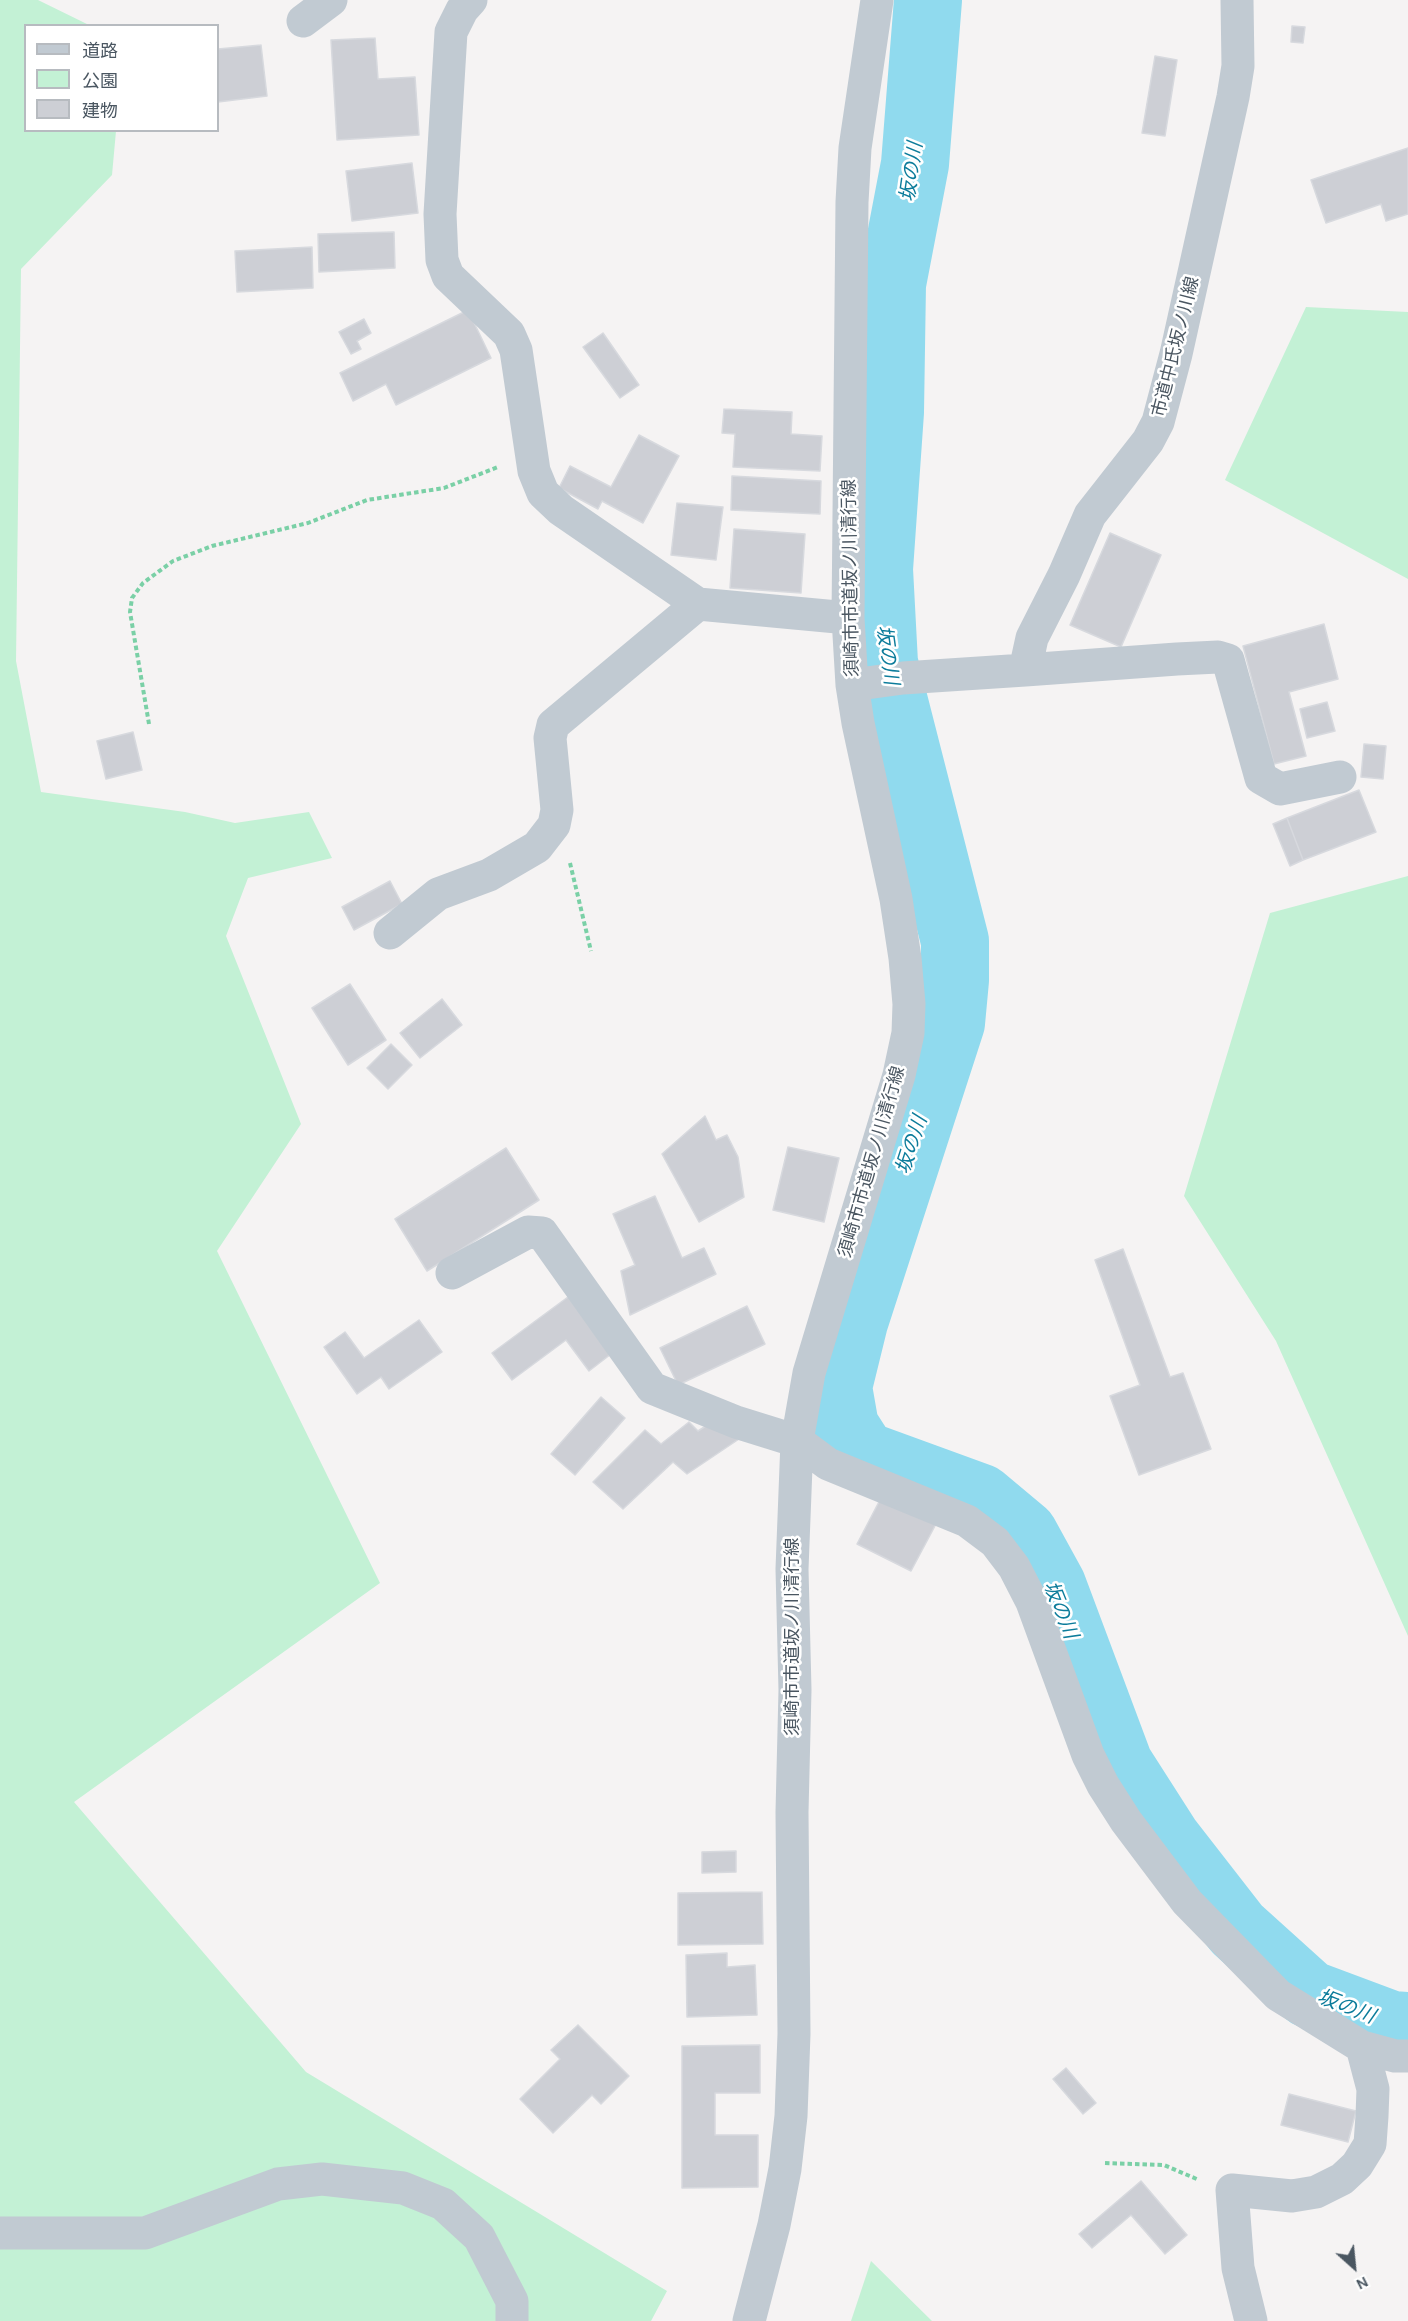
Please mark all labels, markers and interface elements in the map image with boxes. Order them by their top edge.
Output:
legend [24,24,219,132]
text: 道路 [82,40,118,62]
text: 公園 [82,70,118,92]
text: 建物 [82,100,118,122]
water label: 坂の川 [896,141,928,203]
street label: 市道中氏坂ノ川線 [1148,275,1204,419]
street label: 須崎市市道坂ノ川清行線 [838,479,864,677]
water label: 坂の川 [871,624,903,686]
street label: 須崎市市道坂ノ川清行線 [834,1064,910,1260]
water label: 坂の川 [891,1113,933,1177]
street label: 須崎市市道坂ノ川清行線 [782,1538,804,1736]
water label: 坂の川 [1038,1578,1082,1642]
water label: 坂の川 [1314,1985,1378,2029]
north arrow [1324,2237,1384,2297]
text: N [1353,2272,1372,2295]

